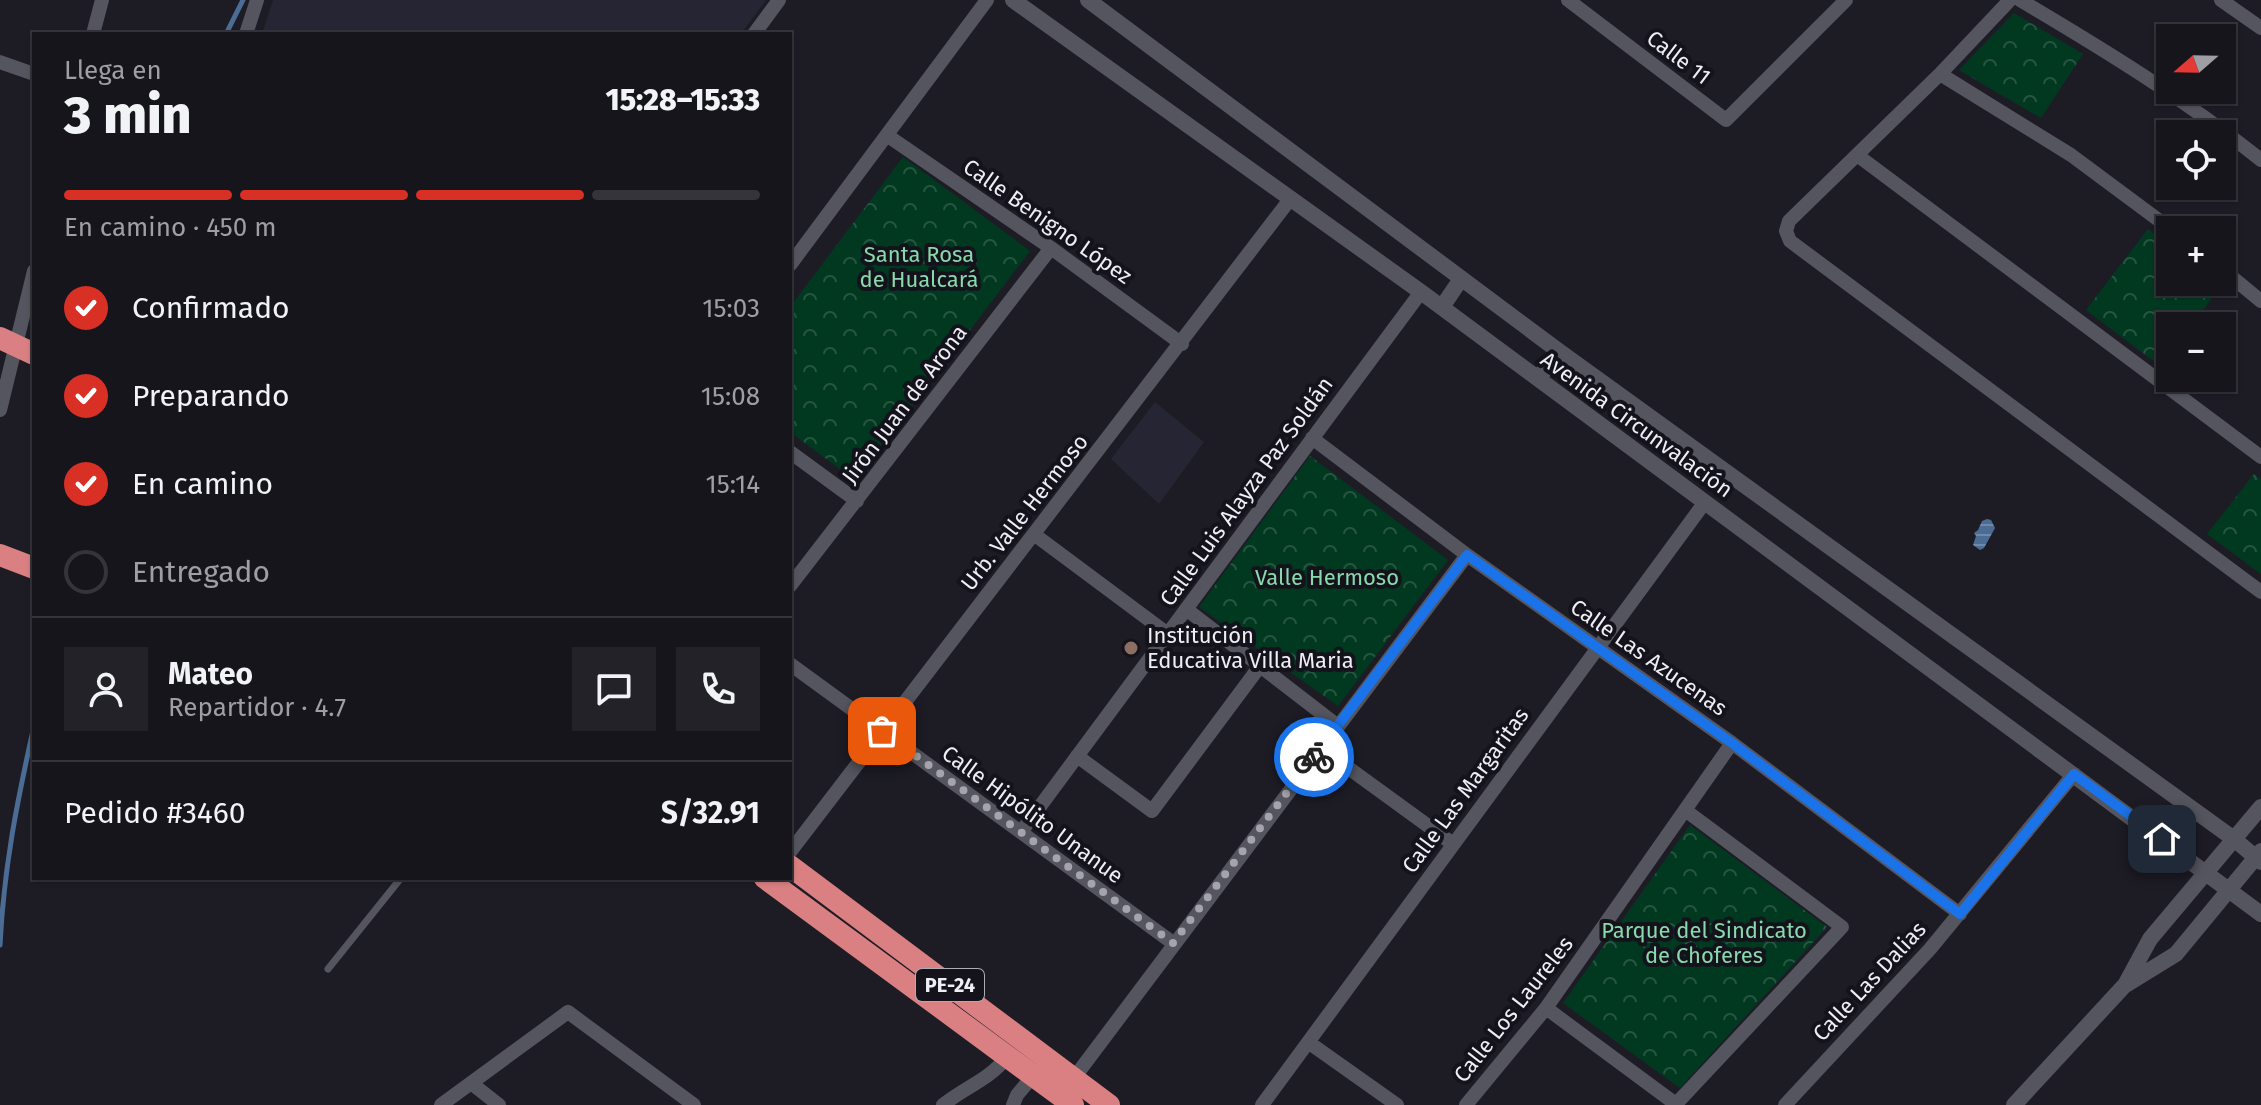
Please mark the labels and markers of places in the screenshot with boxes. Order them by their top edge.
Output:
place label: Institución Educativa Villa Maria [1147,622,1354,674]
marker: Institución Educativa Villa Maria [1122,639,1140,657]
pin [848,697,916,765]
pin [2128,805,2196,873]

